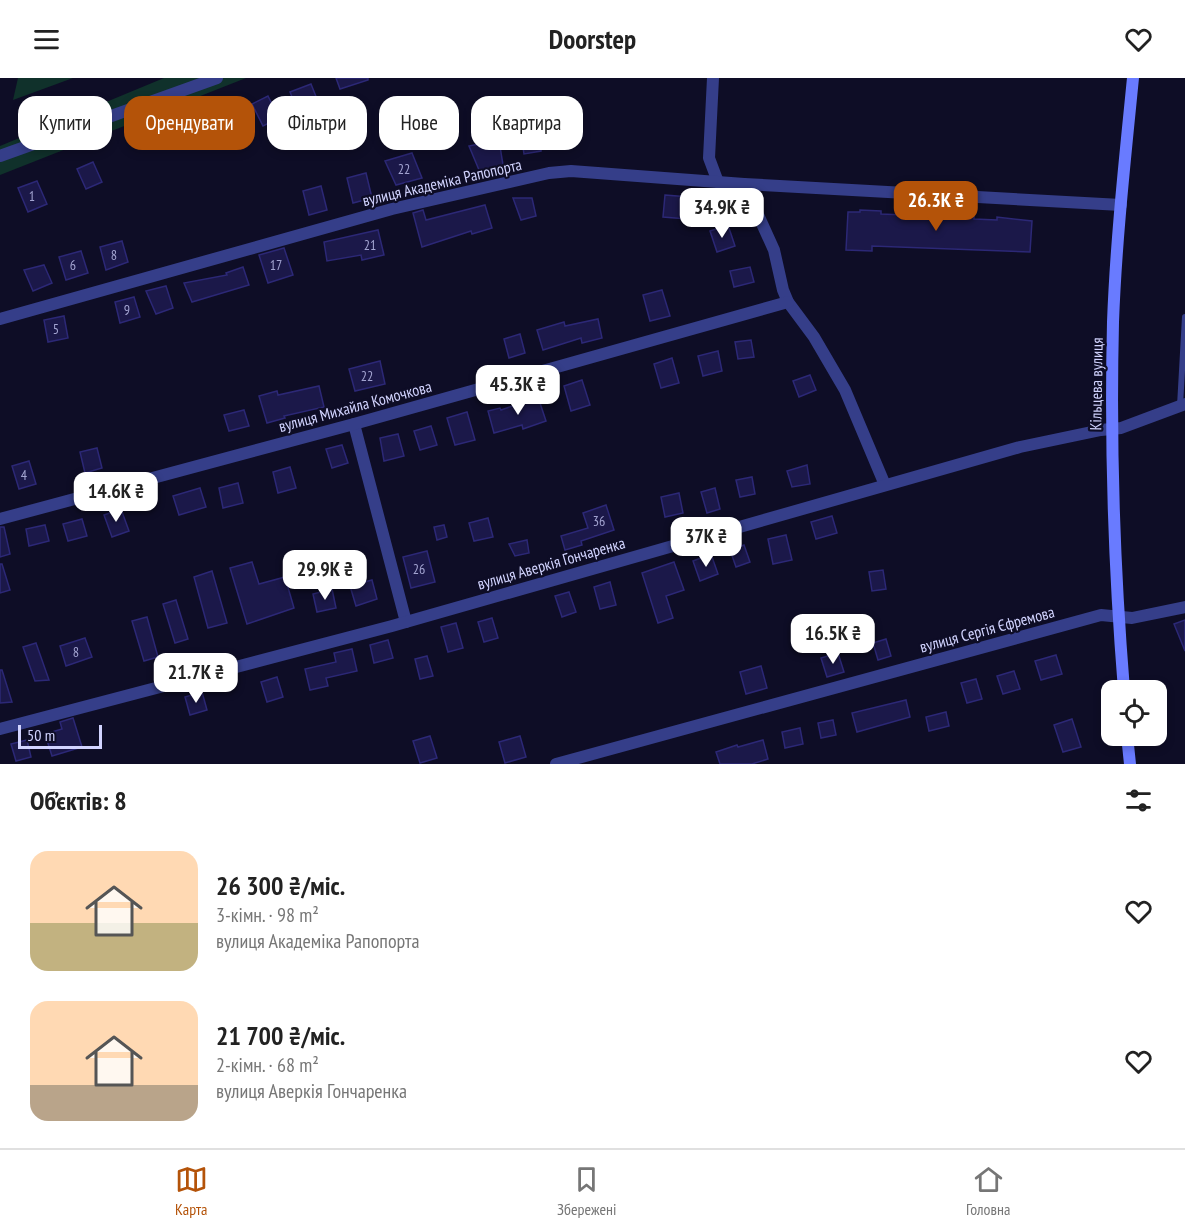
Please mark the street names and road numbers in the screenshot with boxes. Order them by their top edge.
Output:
street label: вулиця Академіка Рапопорта [360,154,524,210]
street label: Кільцева вулиця [1085,337,1107,431]
street label: вулиця Михайла Комочкова [276,376,434,436]
street label: вулиця Аверкія Гончаренка [475,532,627,594]
street label: вулиця Сергія Єфремова [917,601,1057,657]

